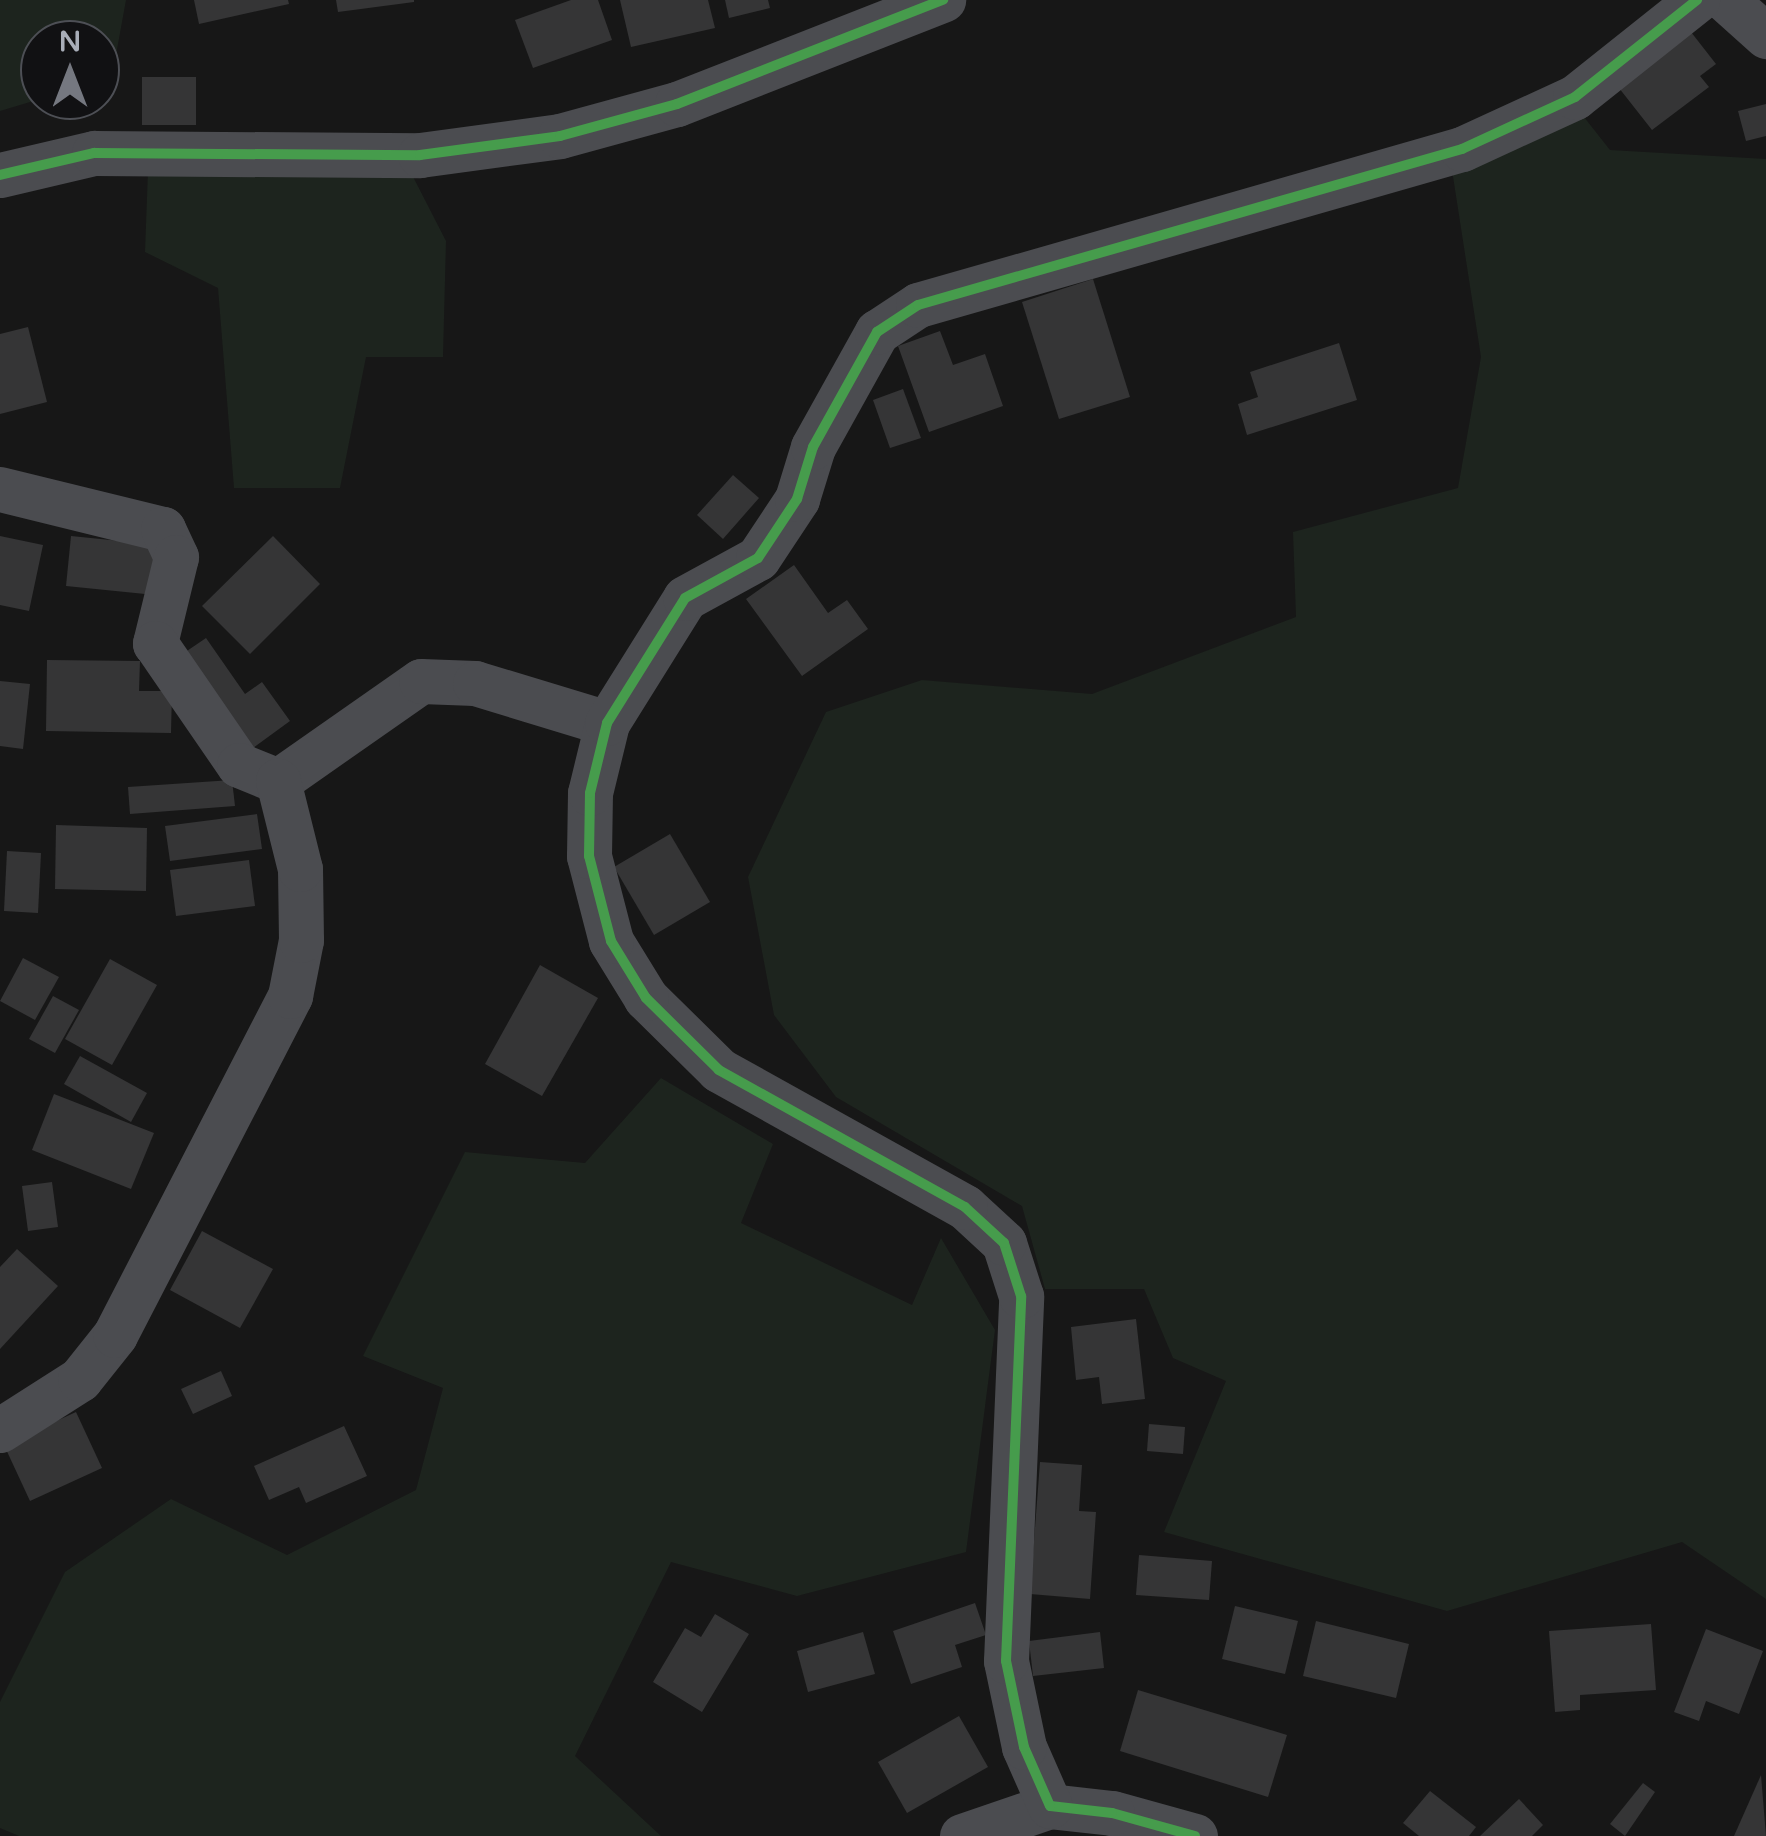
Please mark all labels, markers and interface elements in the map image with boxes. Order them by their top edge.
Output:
north arrow [20,20,120,120]
text: N [59,25,81,59]

